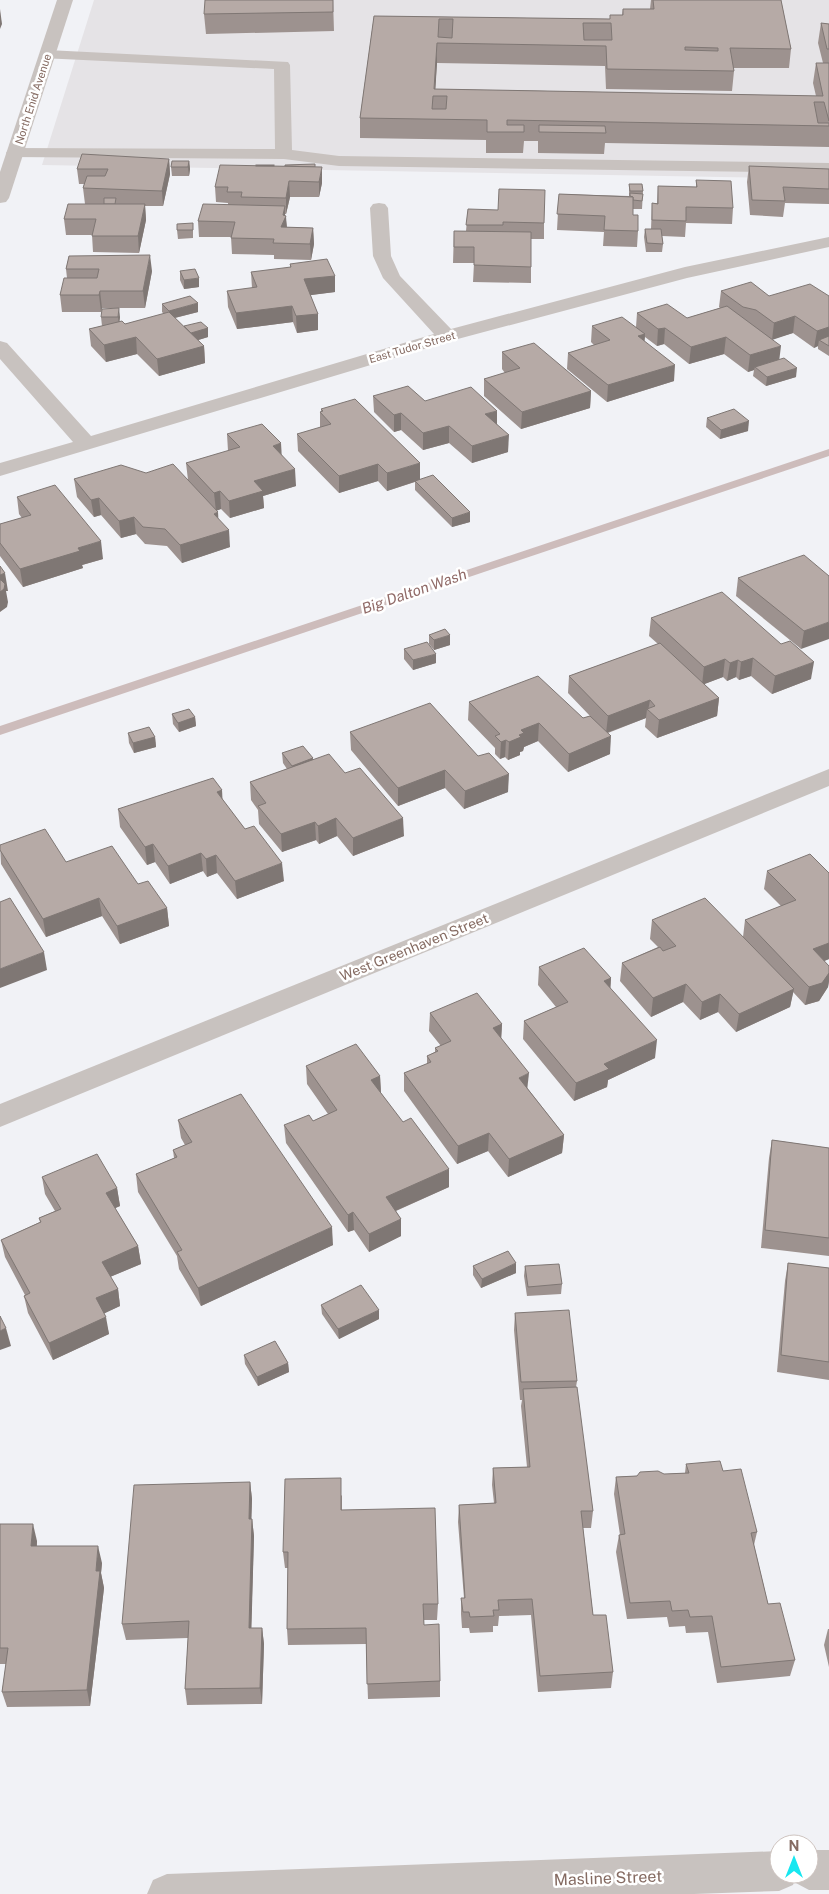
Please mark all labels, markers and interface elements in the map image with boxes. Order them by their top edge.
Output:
street label: North Enid Avenue [13,52,53,146]
street label: East Tudor Street [367,329,457,365]
water label: Big Dalton Wash [359,565,469,617]
street label: West Greenhaven Street [337,910,491,984]
north arrow [769,1834,819,1884]
text: N [789,1838,799,1854]
street label: Masline Street [553,1867,663,1889]

